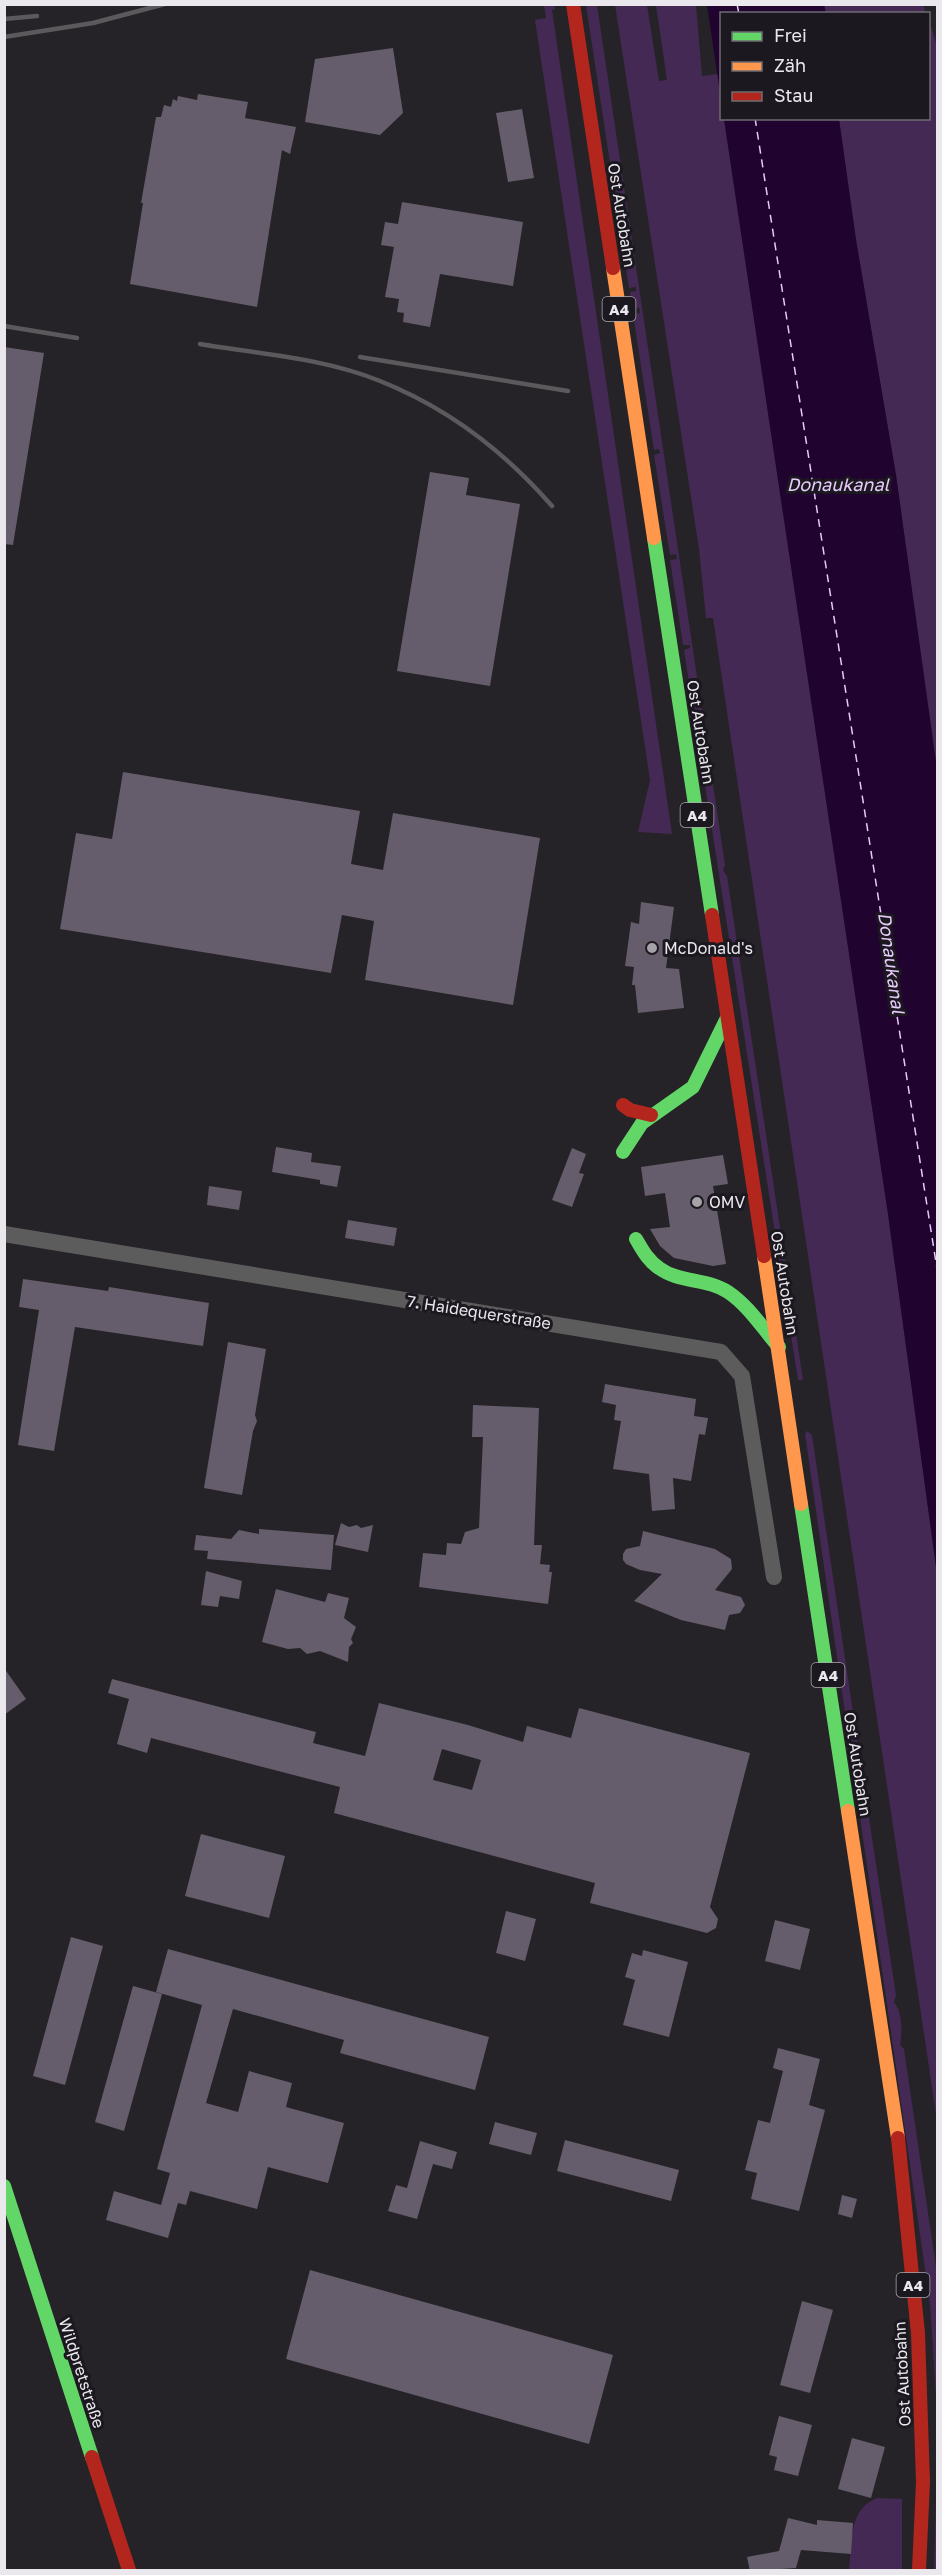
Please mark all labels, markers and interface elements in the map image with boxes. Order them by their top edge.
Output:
legend [720,12,930,120]
text: Frei [774,24,807,46]
text: Zäh [774,54,806,76]
text: Stau [774,84,813,106]
street label: Ost Autobahn [604,161,640,269]
road number: A4 [602,297,636,321]
water label: Donaukanal [787,473,891,495]
street label: Ost Autobahn [683,678,719,786]
road number: A4 [680,803,714,827]
water label: Donaukanal [874,911,910,1017]
place label: McDonald's [664,938,753,958]
marker: McDonald's [645,941,659,955]
place label: OMV [709,1192,746,1212]
marker: OMV [690,1195,704,1209]
street label: Ost Autobahn [767,1229,803,1337]
street label: 7. Haidequerstraße [406,1291,552,1333]
road number: A4 [812,1663,844,1687]
street label: Ost Autobahn [840,1710,876,1818]
road number: A4 [896,2273,930,2297]
street label: Wildpretstraße [55,2315,109,2431]
street label: Ost Autobahn [889,2321,915,2427]

